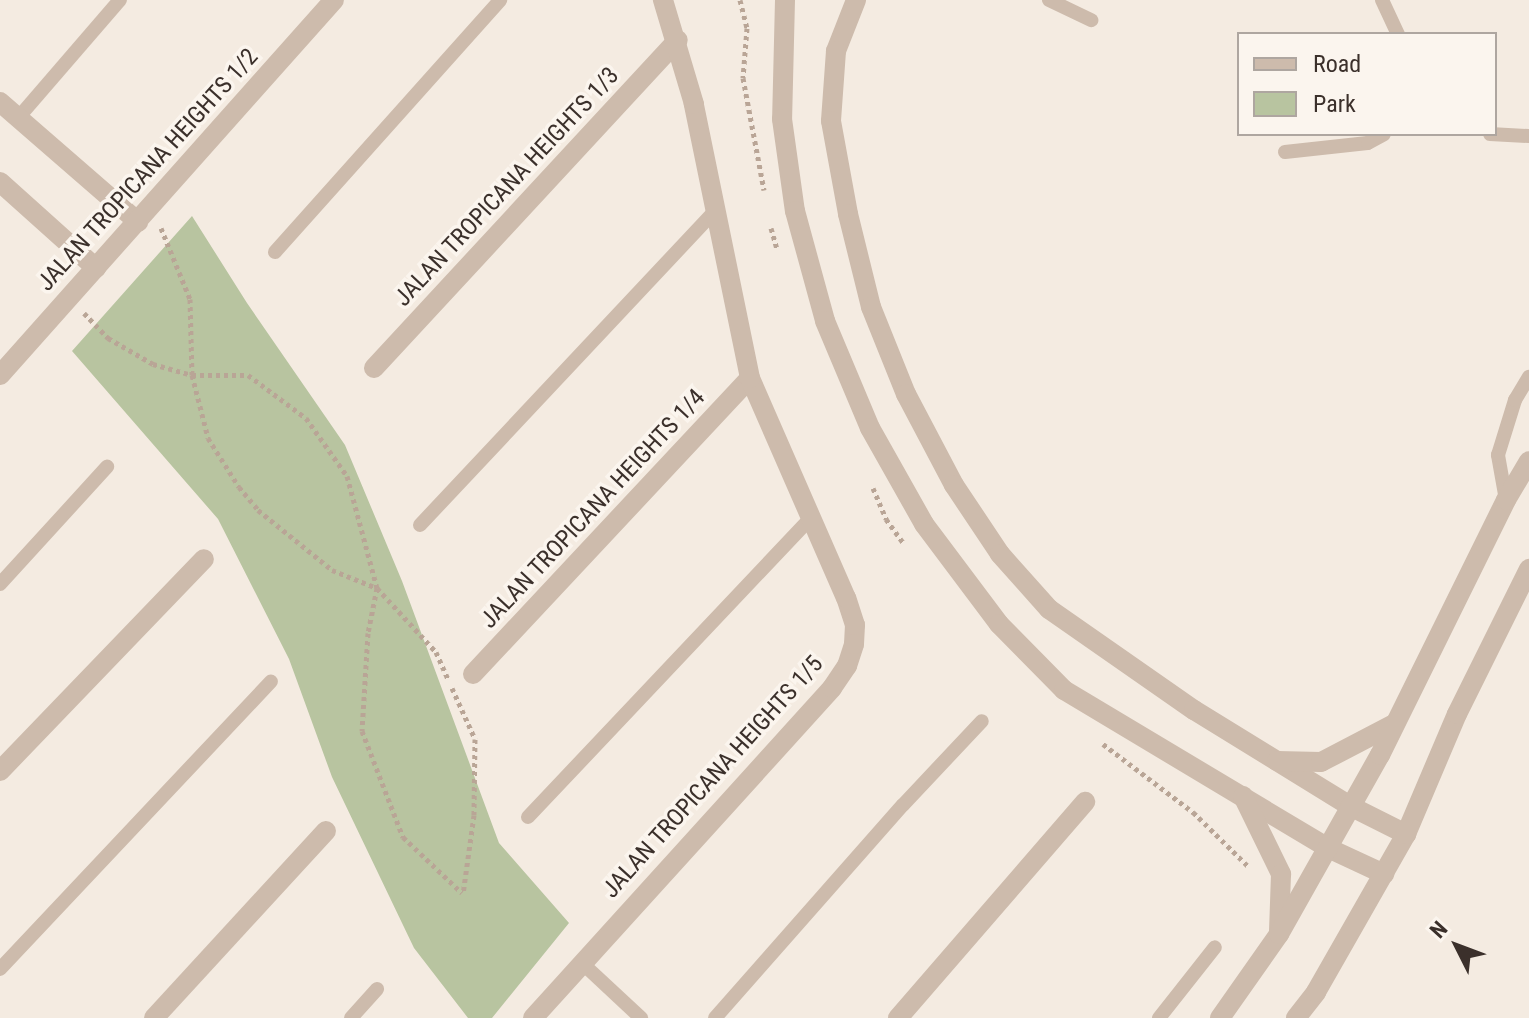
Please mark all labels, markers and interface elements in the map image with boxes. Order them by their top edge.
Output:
legend [1237,32,1497,136]
street label: JALAN TROPICANA HEIGHTS 1/2 [31,43,265,297]
text: Road [1313,50,1361,78]
street label: JALAN TROPICANA HEIGHTS 1/3 [389,62,625,312]
text: Park [1313,90,1356,118]
street label: JALAN TROPICANA HEIGHTS 1/4 [475,384,711,634]
street label: JALAN TROPICANA HEIGHTS 1/5 [596,650,830,904]
north arrow [1417,906,1497,986]
text: N [1425,916,1453,943]

